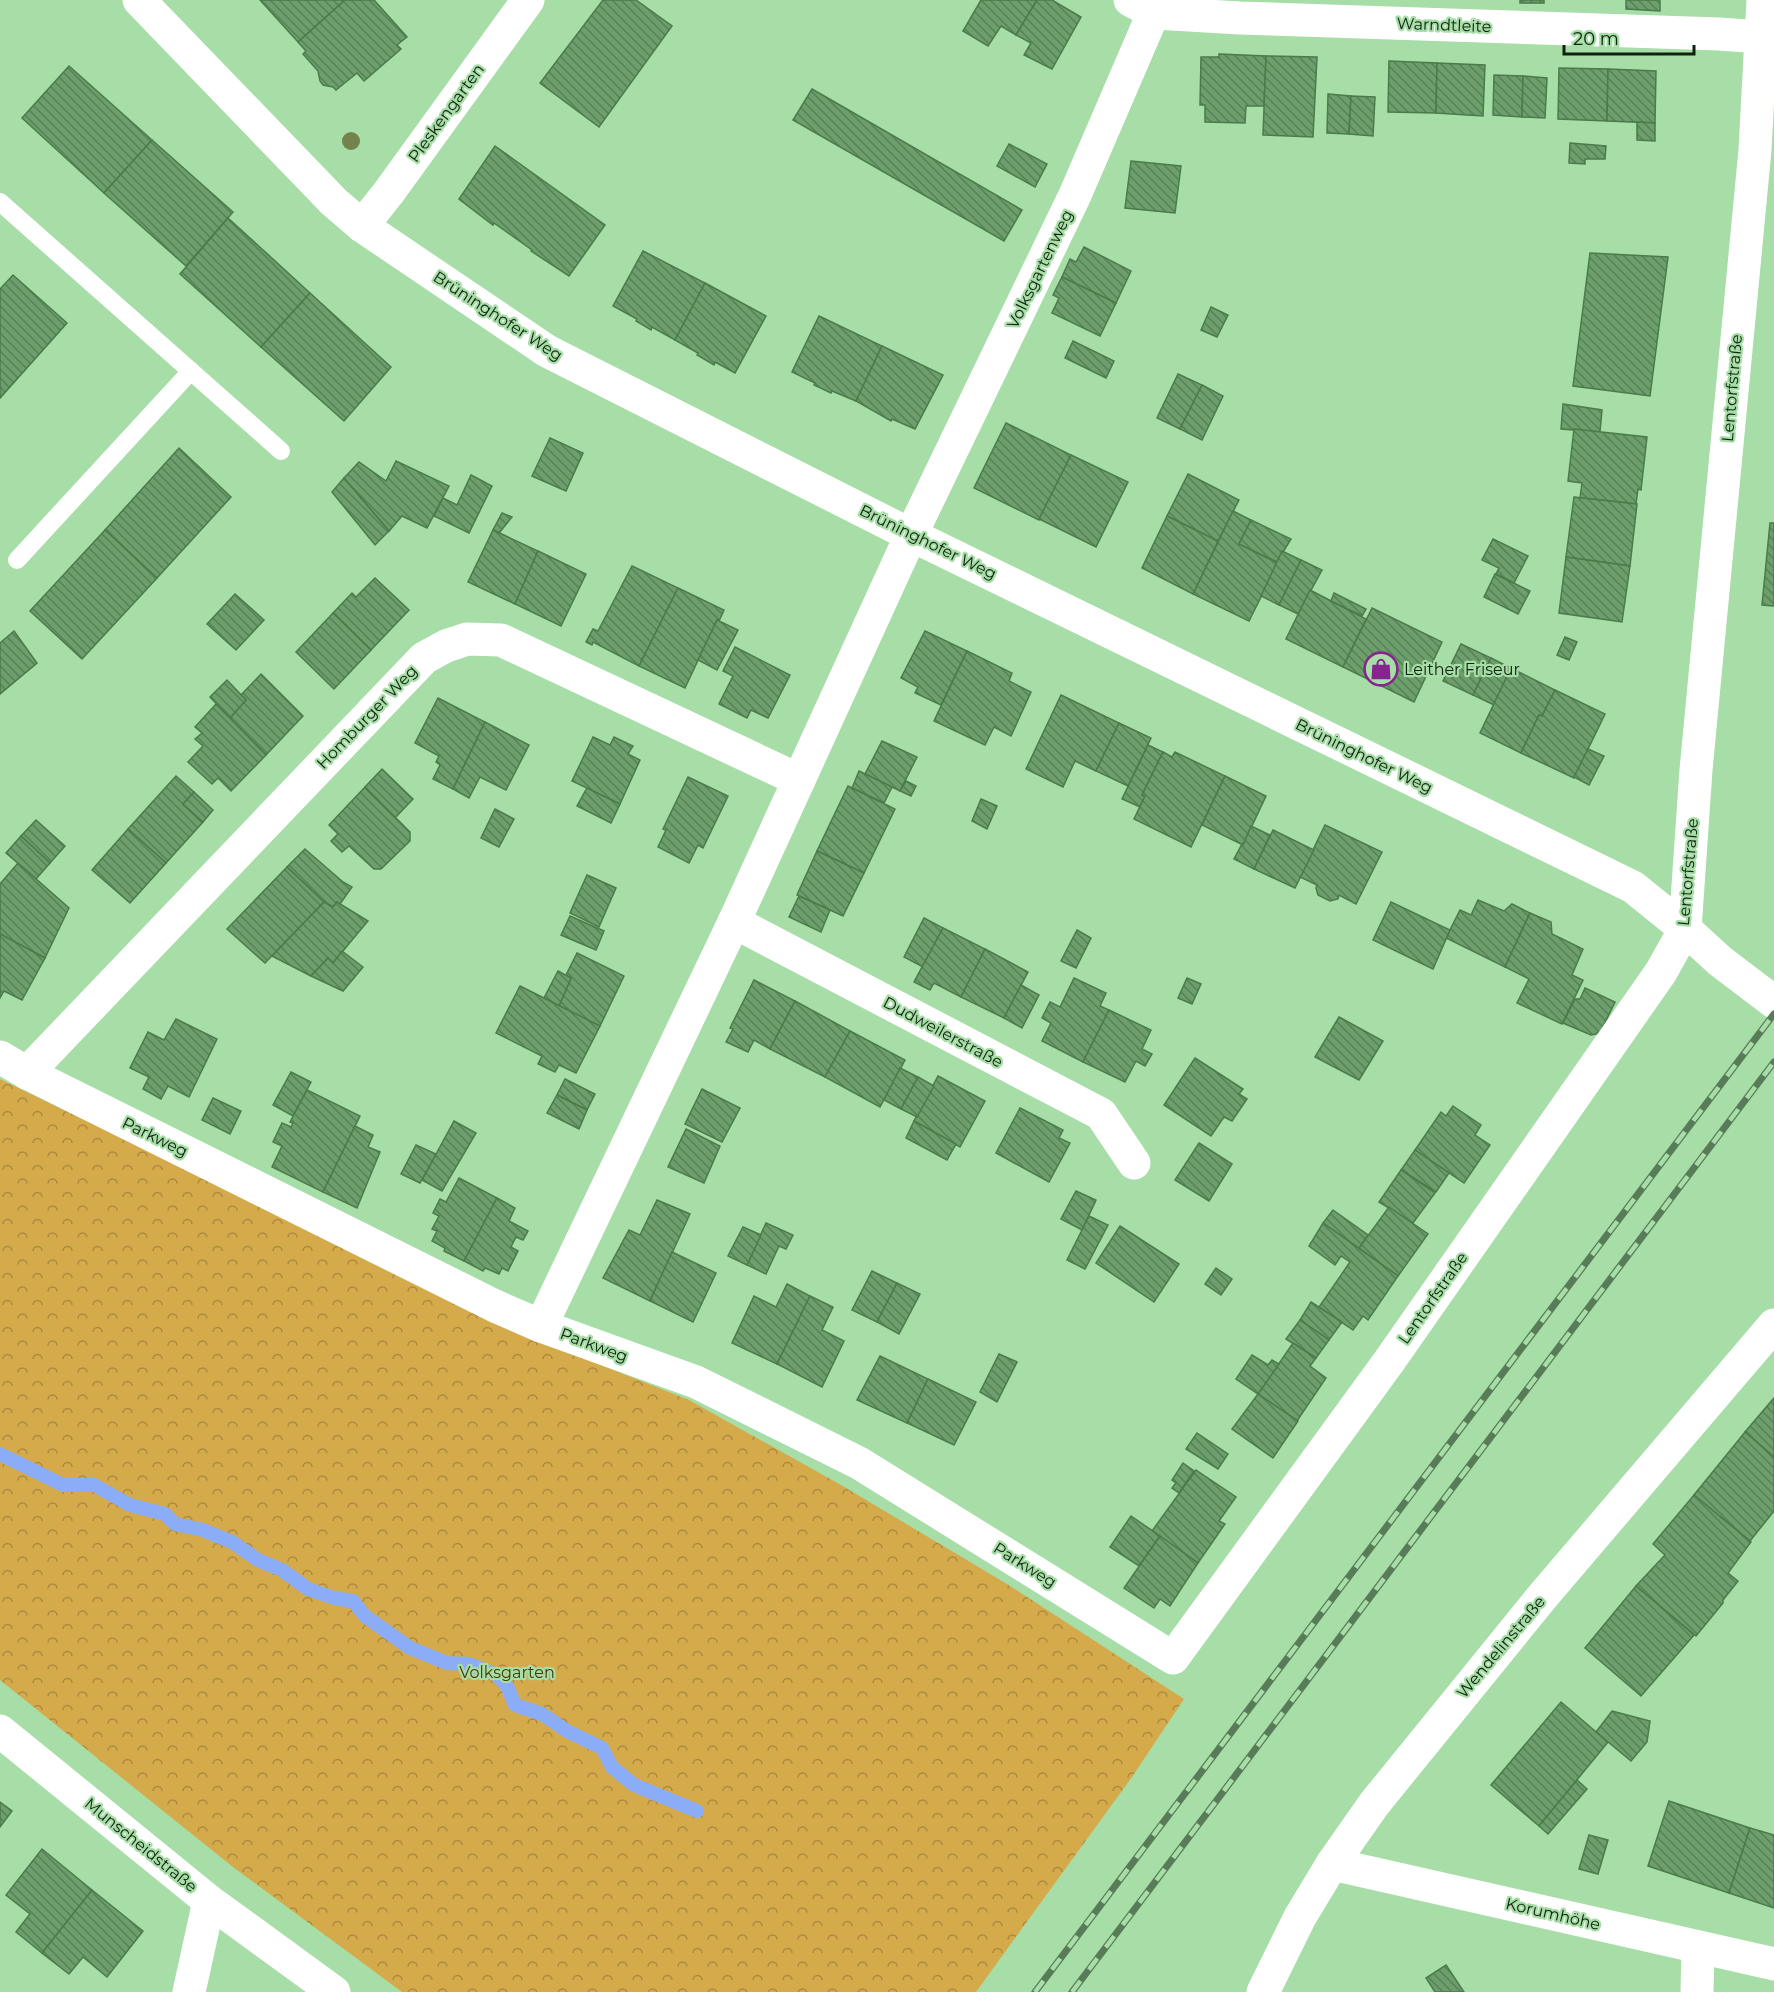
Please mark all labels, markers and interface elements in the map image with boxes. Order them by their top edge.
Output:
street label: Warndtleite [1396,14,1492,36]
scale bar [1564,18,1694,56]
text: 20 m [1573,28,1619,50]
street label: Pleskengarten [404,60,488,166]
street label: Volksgartenweg [1003,207,1077,331]
street label: Brüninghofer Weg [430,267,566,365]
street label: Lentorfstraße [1718,334,1746,442]
street label: Brüninghofer Weg [856,501,1000,583]
shop icon: Leither Friseur [1363,651,1399,687]
place label: Leither Friseur [1404,660,1520,679]
street label: Homburger Weg [313,661,421,773]
street label: Brüninghofer Weg [1292,715,1436,797]
street label: Lentorfstraße [1674,818,1702,926]
street label: Dudweilerstraße [880,992,1006,1072]
street label: Parkweg [119,1113,191,1161]
street label: Lentorfstraße [1394,1248,1472,1348]
street label: Parkweg [558,1324,630,1366]
street label: Parkweg [990,1538,1060,1592]
street label: Wendelinstraße [1453,1592,1549,1702]
park label: Volksgarten [459,1663,555,1682]
street label: Munscheidstraße [81,1794,201,1896]
street label: Korumhöhe [1504,1894,1602,1934]

